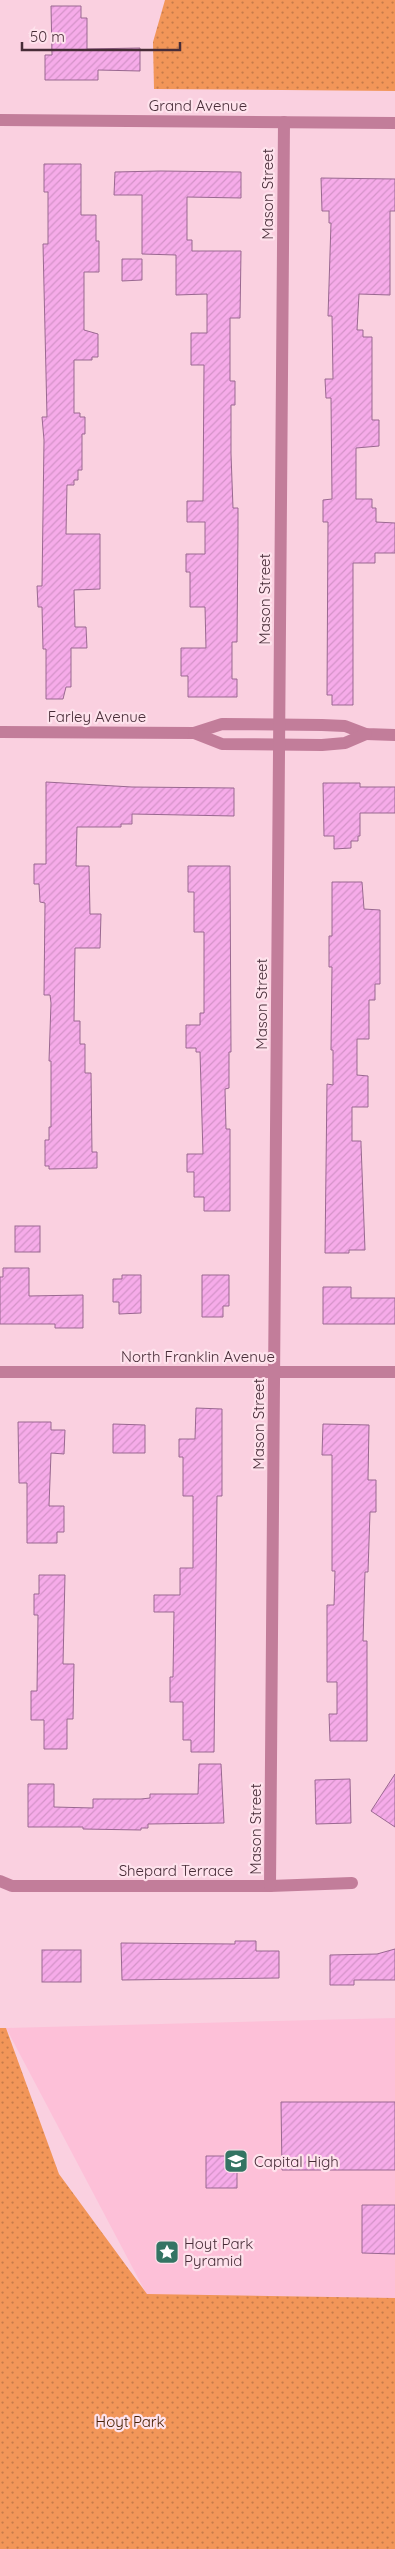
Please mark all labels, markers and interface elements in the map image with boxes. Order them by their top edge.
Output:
scale bar [22,20,180,52]
text: 50 m [30,27,65,46]
street label: Grand Avenue [149,96,247,115]
street label: Mason Street [258,148,277,240]
street label: Mason Street [255,553,274,645]
street label: Farley Avenue [48,707,146,726]
street label: Mason Street [252,958,271,1050]
street label: North Franklin Avenue [121,1347,275,1366]
street label: Mason Street [249,1378,268,1470]
street label: Mason Street [246,1783,265,1875]
street label: Shepard Terrace [119,1861,233,1880]
school or university icon: Capital High [223,2148,249,2174]
place label: Capital High [254,2152,339,2171]
place label: Hoyt Park Pyramid [184,2234,253,2270]
place icon: Hoyt Park Pyramid [154,2239,180,2265]
park label: Hoyt Park [95,2412,165,2431]

